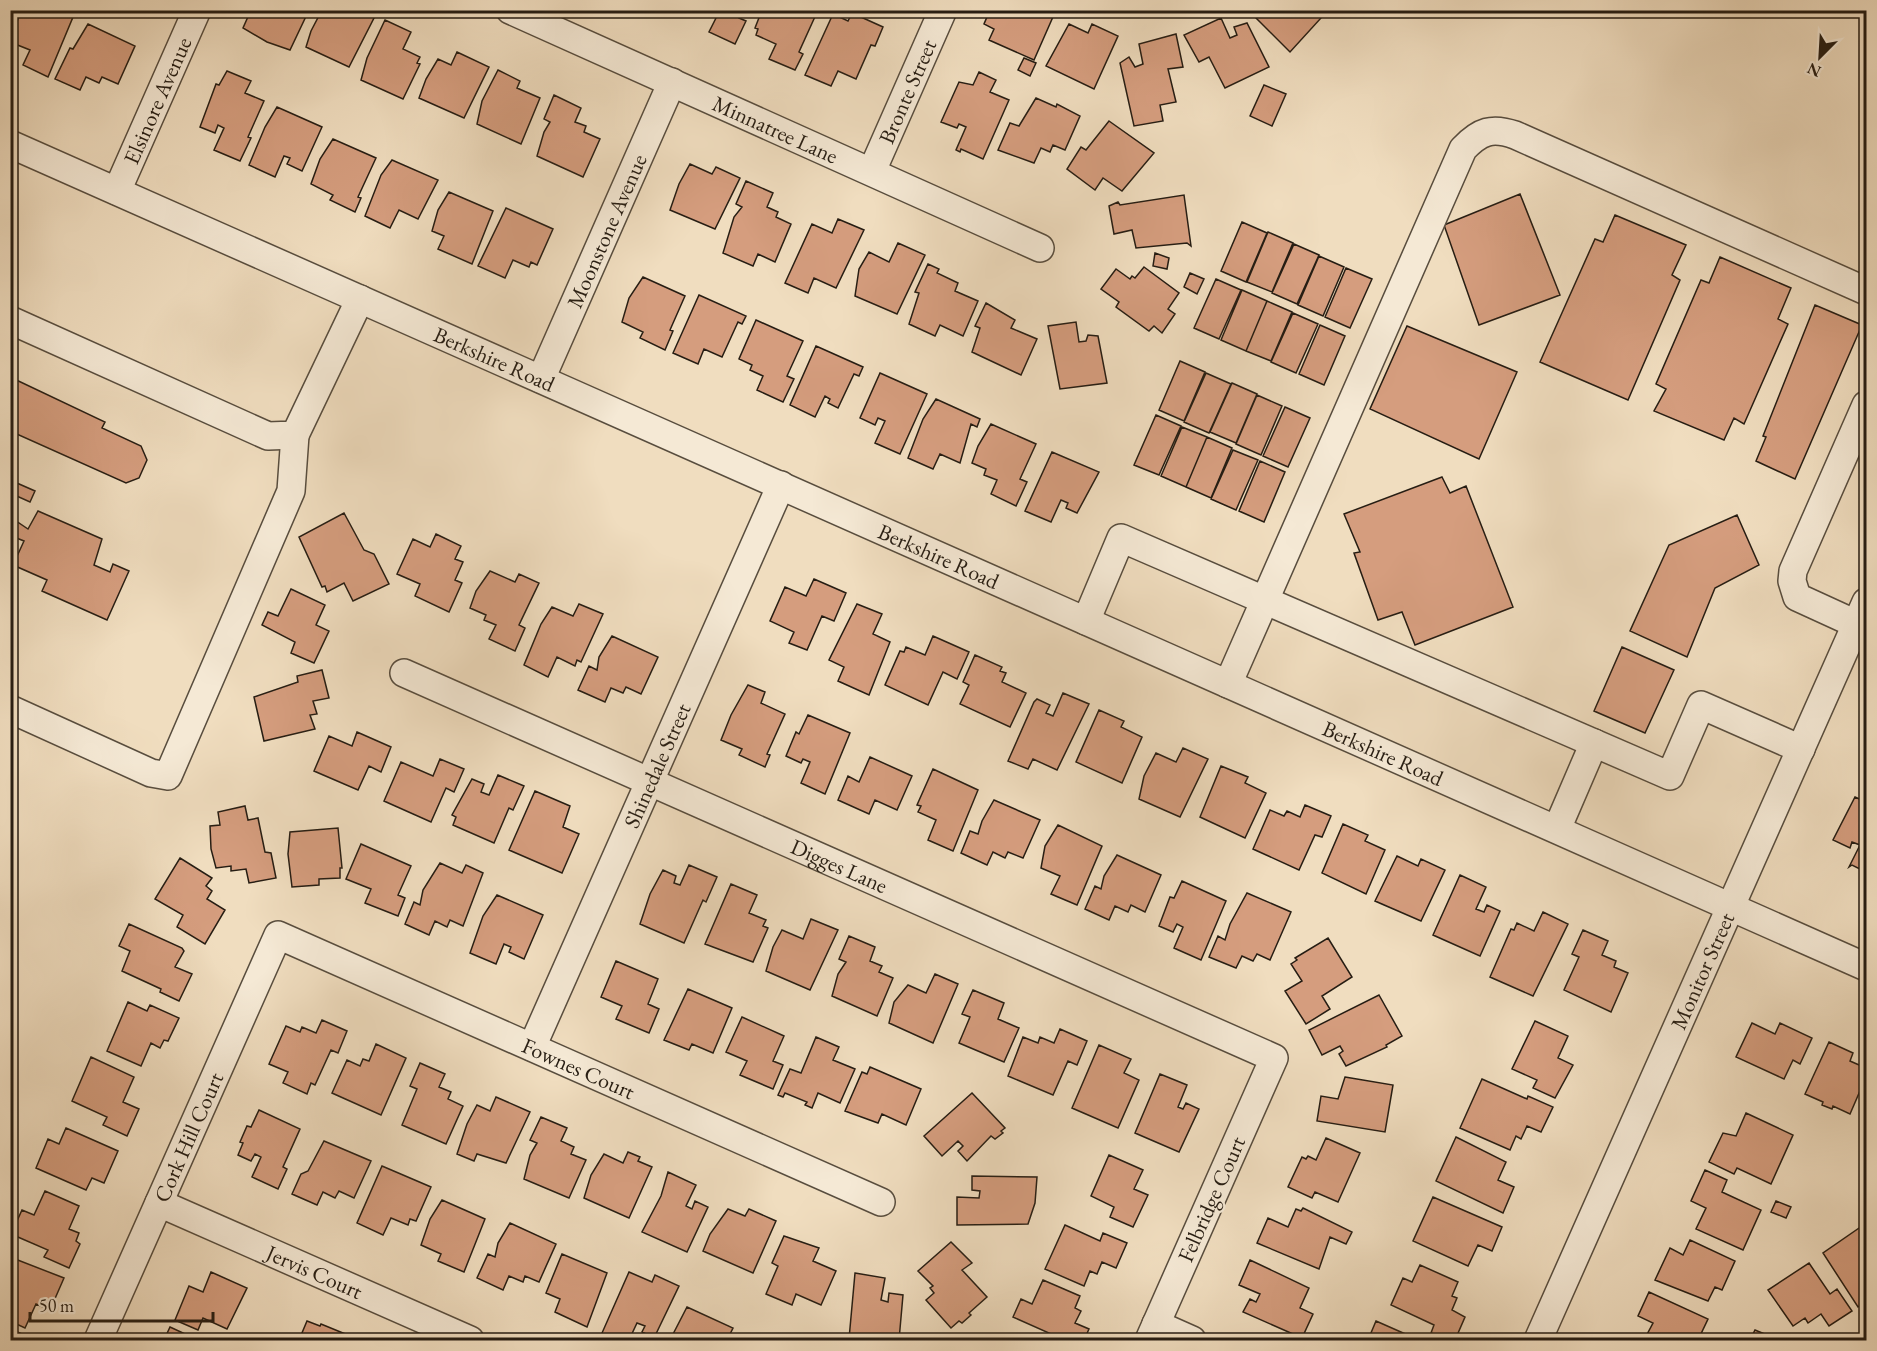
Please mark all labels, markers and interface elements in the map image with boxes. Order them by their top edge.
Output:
north arrow [1790,27,1850,87]
street label: Elsinore Avenue [117,32,198,169]
street label: Bronte Street [872,35,943,148]
text: N [1804,58,1824,82]
street label: Minnatree Lane [708,89,843,171]
street label: Moonstone Avenue [560,149,654,313]
street label: Berkshire Road [429,320,560,399]
street label: Berkshire Road [874,517,1004,596]
street label: Shinedale Street [617,699,698,833]
street label: Berkshire Road [1318,714,1449,793]
street label: Digges Lane [786,832,892,900]
street label: Monitor Street [1664,908,1741,1034]
street label: Fownes Court [518,1031,639,1106]
street label: Cork Hill Court [147,1068,230,1207]
street label: Felbridge Court [1171,1132,1252,1267]
street label: Jervis Court [260,1237,367,1306]
scale bar [30,1285,213,1323]
text: 50 m [39,1294,74,1317]

